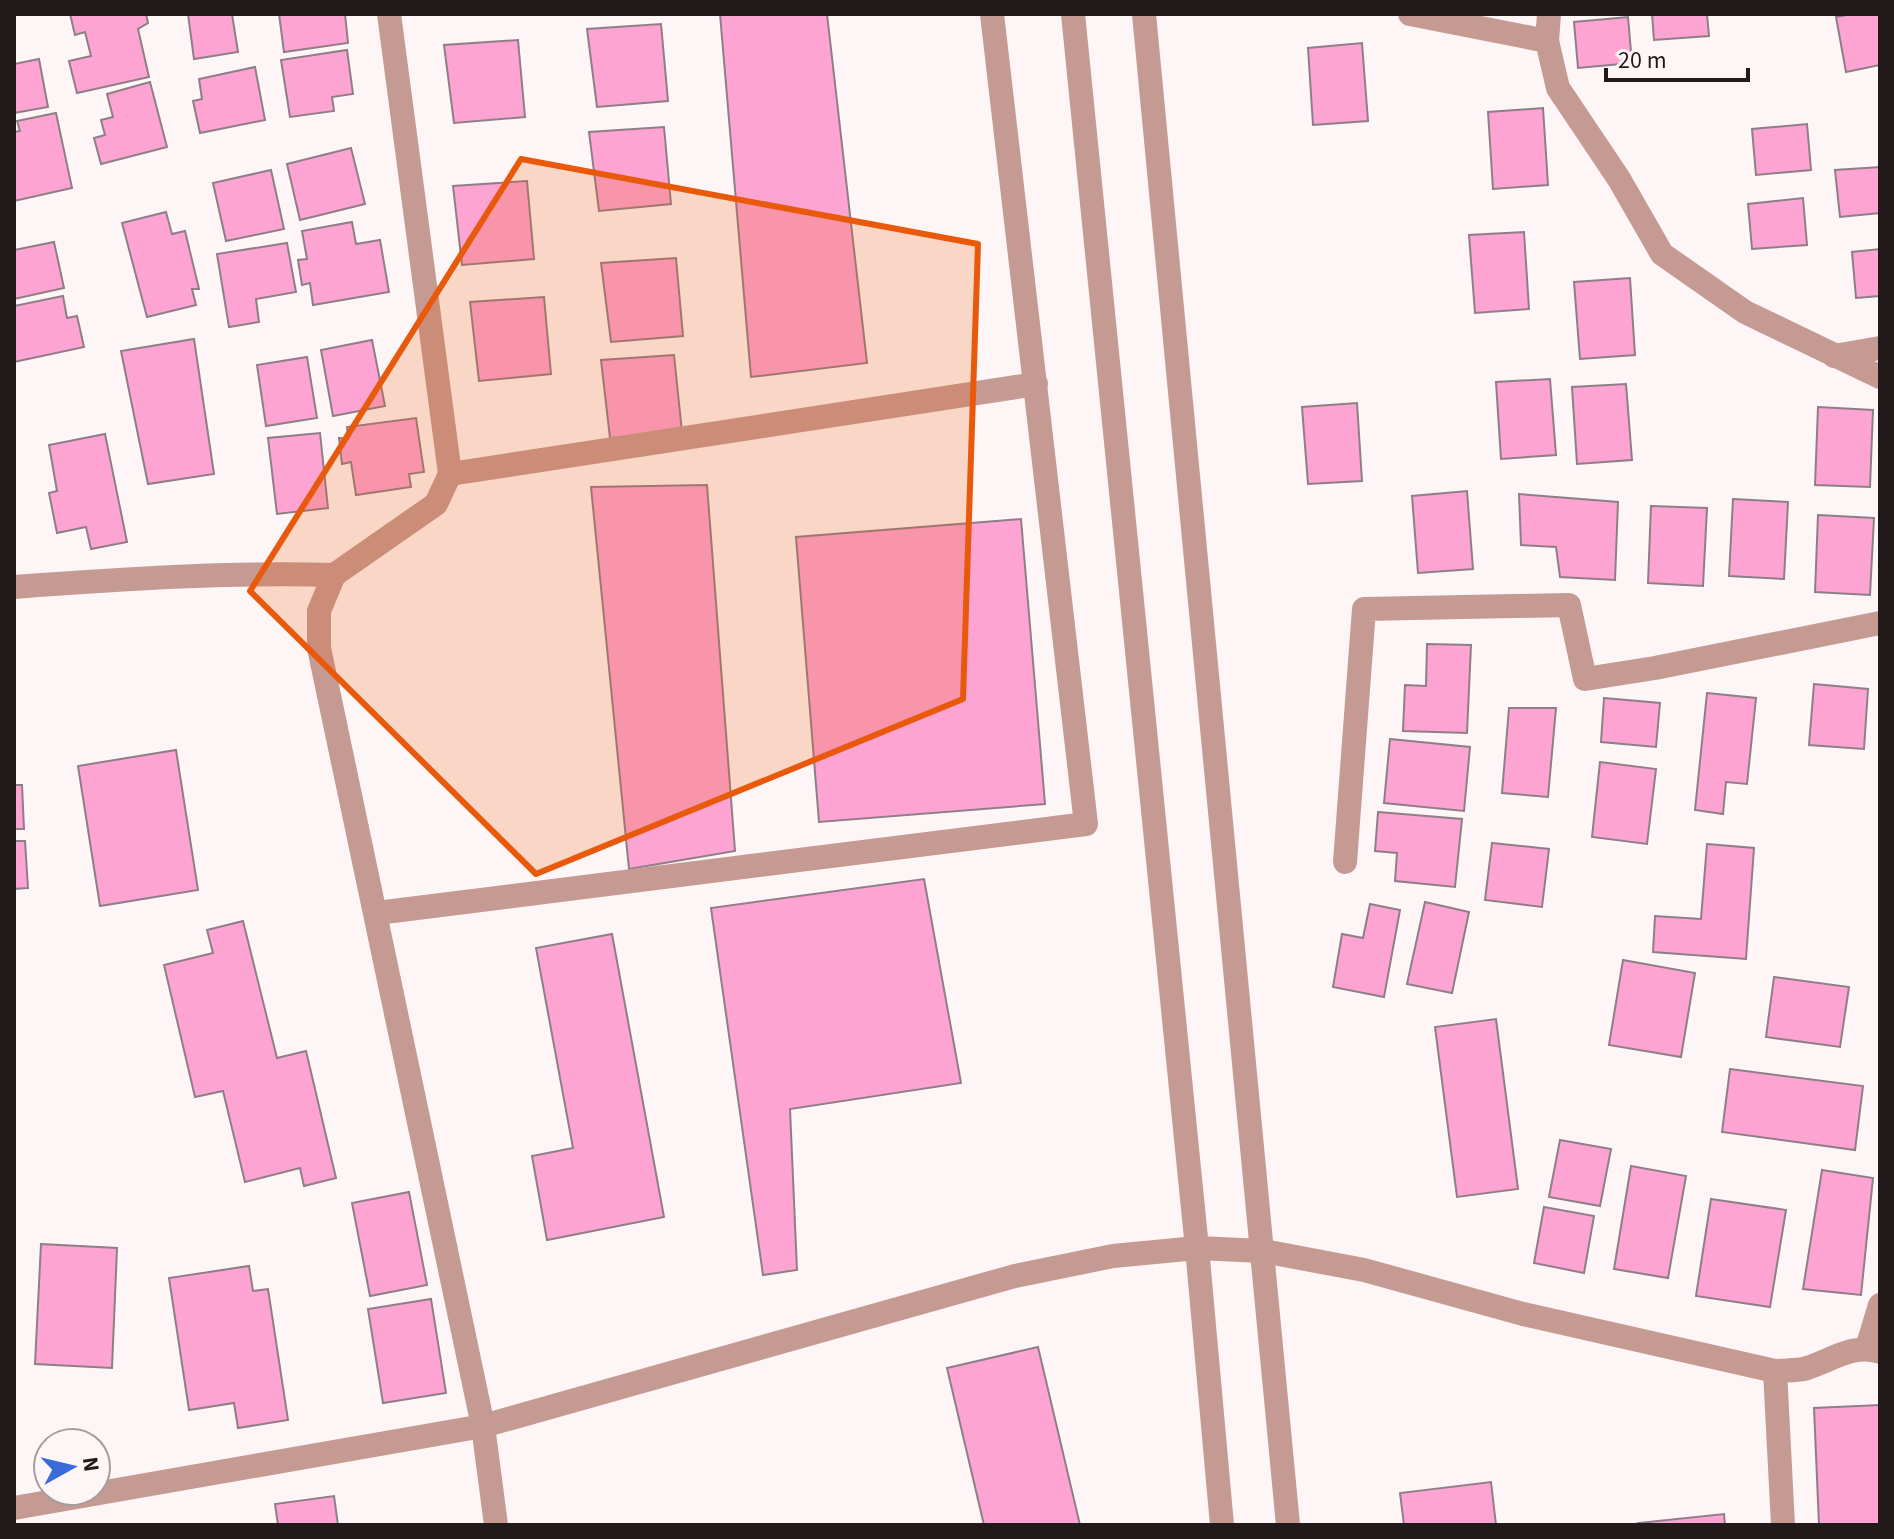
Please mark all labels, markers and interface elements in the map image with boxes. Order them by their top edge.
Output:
scale bar [1606,32,1748,82]
text: 20 m [1618,43,1667,78]
north arrow [32,1427,112,1507]
text: N [74,1455,108,1474]

